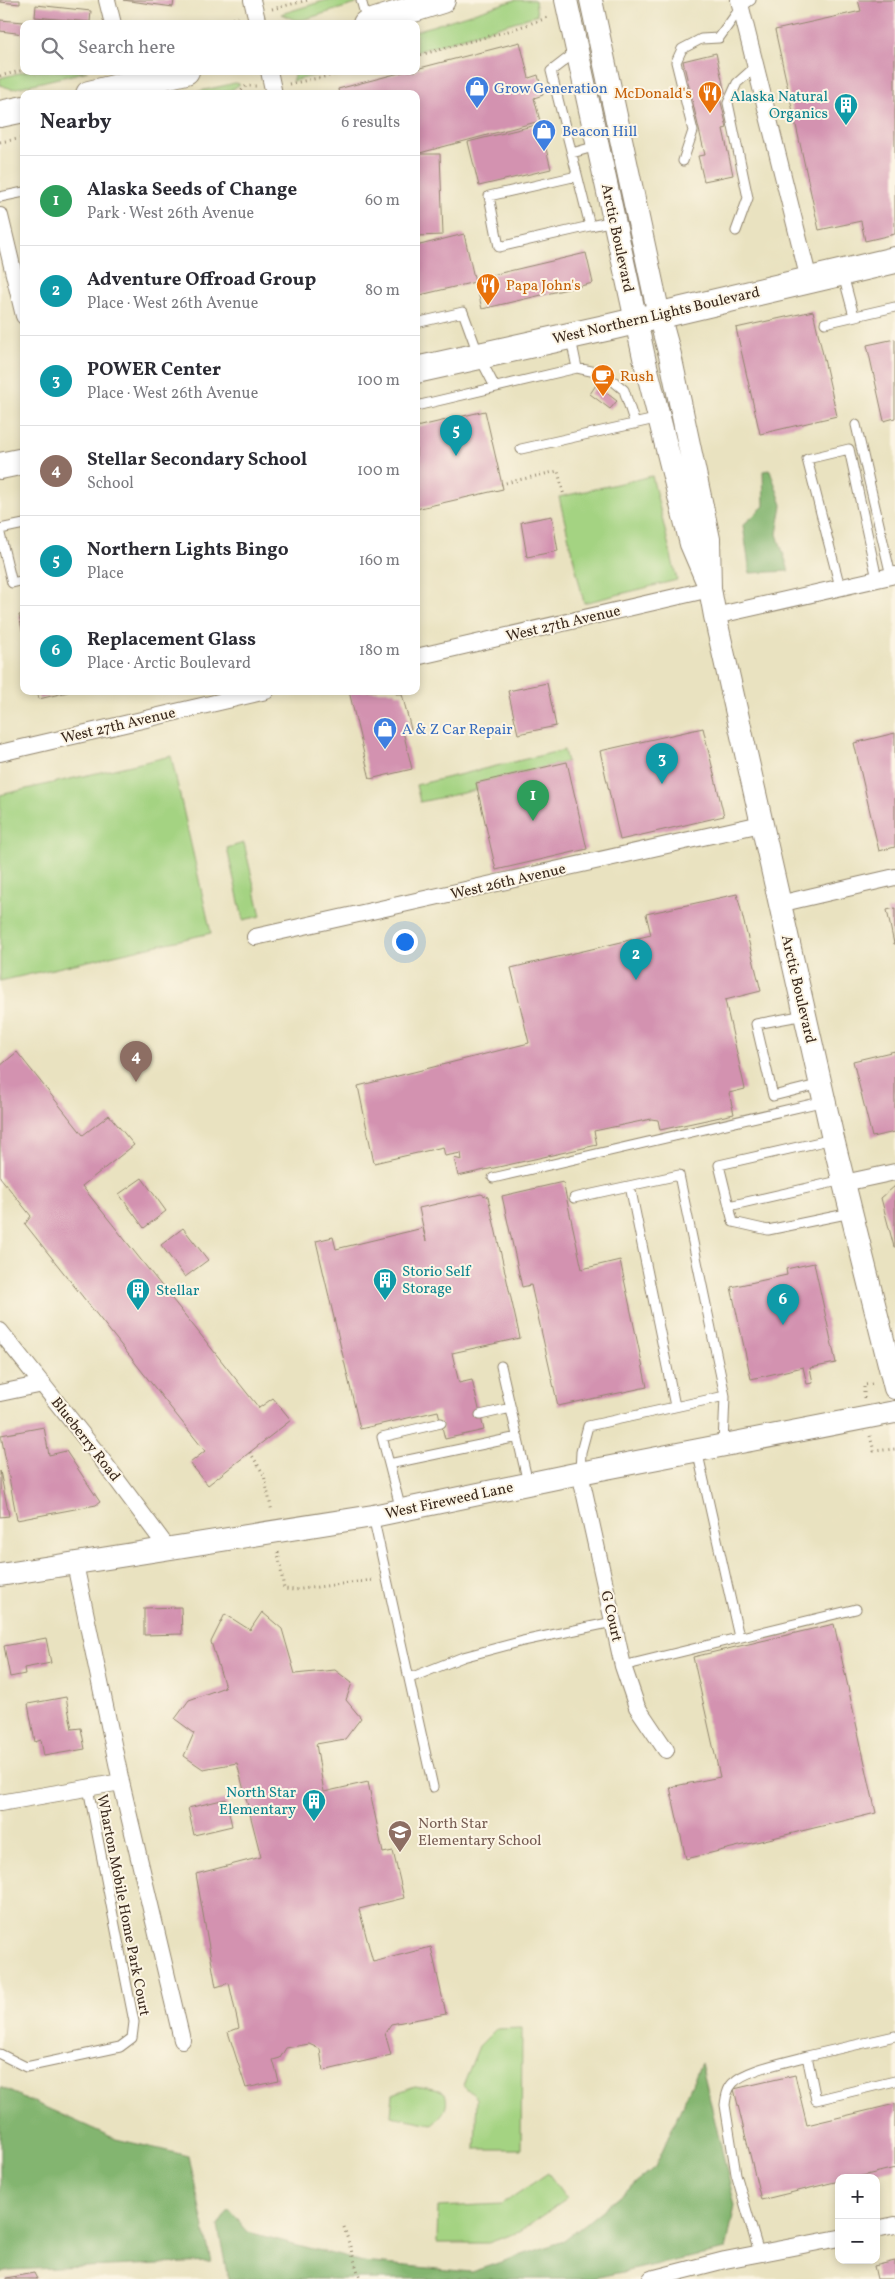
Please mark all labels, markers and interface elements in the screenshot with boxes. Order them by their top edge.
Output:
search box [20,20,420,75]
icon: search [38,34,66,62]
text: Search here [78,35,175,61]
shop icon: Grow Generation [464,75,490,109]
place label: Grow Generation [494,79,608,100]
restaurant icon: McDonald's [697,80,723,114]
place label: McDonald's [614,84,692,105]
place label: Alaska Natural Organics [730,87,828,125]
building icon: Alaska Natural Organics [833,92,859,126]
text: Nearby [40,108,111,137]
text: 6 results [341,112,400,134]
shop icon: Beacon Hill [531,118,557,152]
place label: Beacon Hill [562,122,637,143]
text: Alaska Seeds of Change [87,177,297,203]
street label: Arctic Boulevard [595,182,638,294]
text: 1 [53,190,59,212]
text: 60 m [365,190,400,212]
text: Park · West 26th Avenue [87,203,254,225]
text: Adventure Offroad Group [87,267,316,293]
restaurant icon: Papa John's [475,272,501,306]
place label: Papa John's [506,276,581,297]
text: 2 [52,280,60,302]
text: 80 m [365,280,400,302]
street label: West Northern Lights Boulevard [551,282,762,351]
text: Place · West 26th Avenue [87,293,258,315]
text: POWER Center [87,357,221,383]
cafe icon: Rush [590,363,616,397]
place label: Rush [620,367,654,388]
text: 3 [52,370,60,392]
text: 100 m [357,370,400,392]
text: Place · West 26th Avenue [87,383,258,405]
pin: 5 [440,415,472,456]
text: Stellar Secondary School [87,447,307,473]
text: 4 [51,460,61,482]
text: 100 m [357,460,400,482]
text: School [87,473,134,495]
text: Northern Lights Bingo [87,537,289,563]
text: 5 [52,550,60,572]
text: 160 m [359,550,400,572]
text: Place [87,563,124,585]
street label: West 27th Avenue [504,601,623,648]
text: Replacement Glass [87,627,256,653]
text: 6 [52,640,60,662]
text: 180 m [359,640,400,662]
text: Place · Arctic Boulevard [87,653,251,675]
street label: West 27th Avenue [59,703,178,750]
shop icon: A & Z Car Repair [372,716,398,750]
place label: A & Z Car Repair [402,720,513,741]
pin: 3 [646,743,678,784]
pin: 1 [517,780,549,821]
street label: West 26th Avenue [449,859,568,906]
your location [392,929,418,955]
street label: Arctic Boulevard [775,933,820,1045]
pin: 2 [620,939,652,980]
pin: 4 [120,1041,152,1082]
place label: Storio Self Storage [402,1262,472,1300]
building icon: Storio Self Storage [372,1267,398,1301]
building icon: Stellar [125,1277,151,1311]
place label: Stellar [156,1281,199,1302]
pin: 6 [767,1284,799,1325]
street label: Blueberry Road [45,1393,124,1487]
street label: West Fireweed Lane [383,1478,515,1525]
street label: G Court [594,1589,627,1644]
place label: North Star Elementary [219,1783,296,1821]
building icon: North Star Elementary [301,1788,327,1822]
street label: Wharton Mobile Home Park Court [91,1793,154,2018]
place label: North Star Elementary School [418,1814,541,1852]
school or university icon: North Star Elementary School [387,1819,413,1853]
map controls [835,2174,880,2264]
button: + [835,2174,880,2219]
button: − [835,2219,880,2264]

